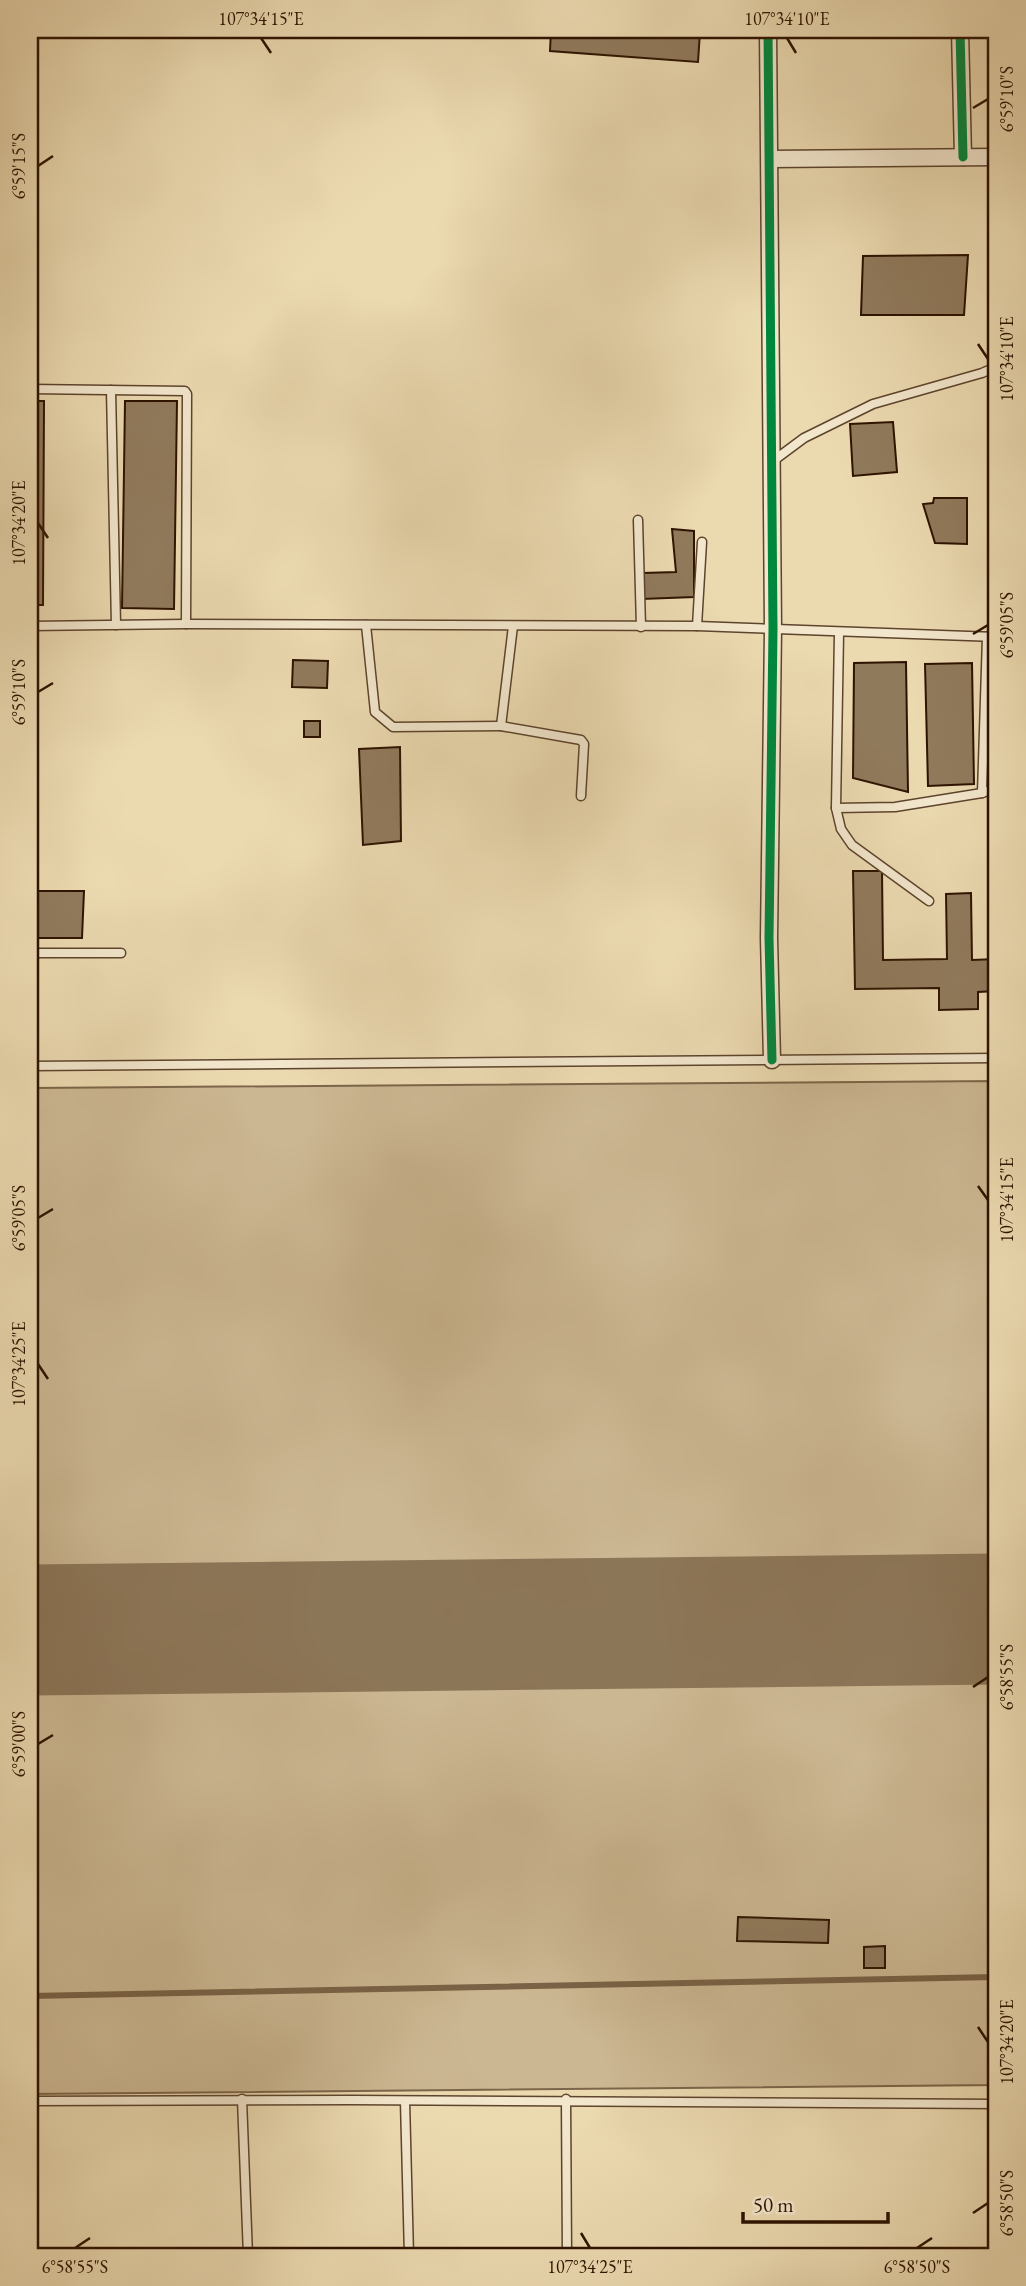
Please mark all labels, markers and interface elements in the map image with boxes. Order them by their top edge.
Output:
text: 107°34'15"E [218,7,304,30]
text: 107°34'10"E [744,7,830,30]
text: 6°59'10"S [995,66,1018,132]
text: 6°59'15"S [7,133,30,199]
text: 107°34'10"E [995,316,1018,402]
text: 107°34'20"E [7,480,30,566]
text: 6°59'05"S [995,592,1018,658]
text: 6°59'10"S [7,659,30,725]
text: 107°34'15"E [995,1157,1018,1243]
text: 6°59'05"S [7,1185,30,1251]
text: 107°34'25"E [7,1321,30,1407]
text: 6°58'55"S [995,1644,1018,1710]
text: 6°59'00"S [7,1711,30,1777]
text: 107°34'20"E [995,1999,1018,2085]
text: 6°58'50"S [995,2170,1018,2236]
scale bar [743,2181,888,2225]
text: 50 m [753,2191,794,2218]
text: 6°58'55"S [42,2255,108,2278]
text: 107°34'25"E [547,2255,633,2278]
text: 6°58'50"S [884,2255,950,2278]

